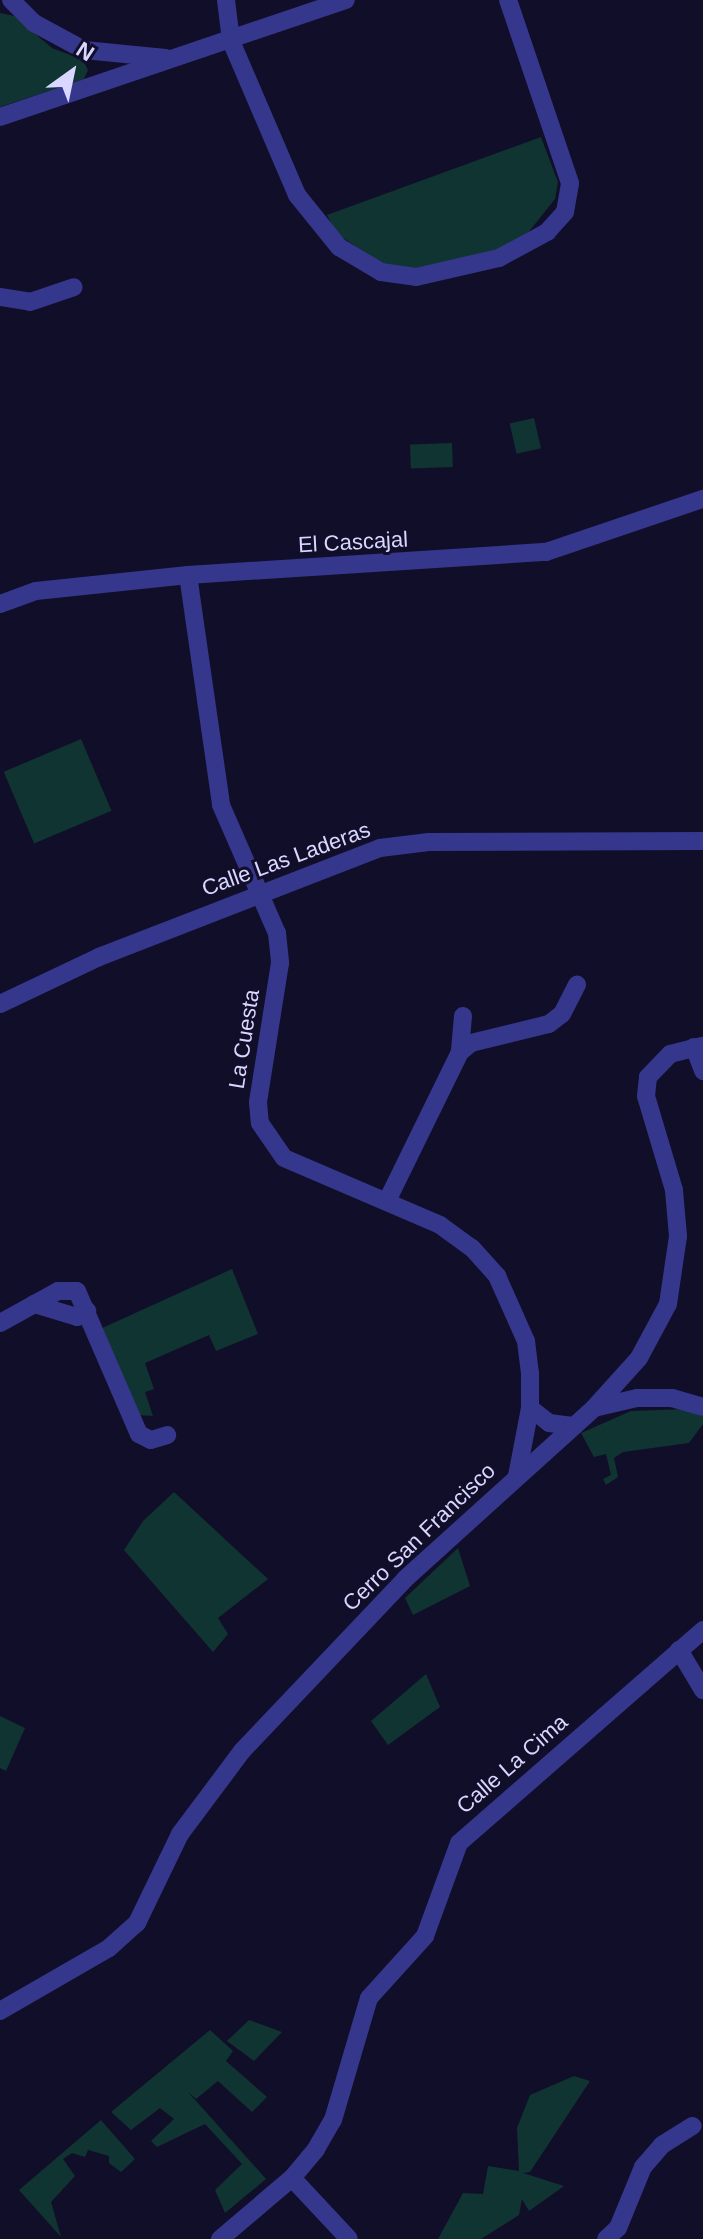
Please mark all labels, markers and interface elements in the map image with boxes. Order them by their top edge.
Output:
north arrow [32,32,112,112]
text: N [72,37,99,66]
street label: El Cascajal [297,526,409,558]
street label: Calle Las Laderas [198,816,374,902]
street label: La Cuesta [223,987,265,1091]
street label: Cerro San Francisco [337,1457,501,1617]
street label: Calle La Cima [451,1709,573,1819]

